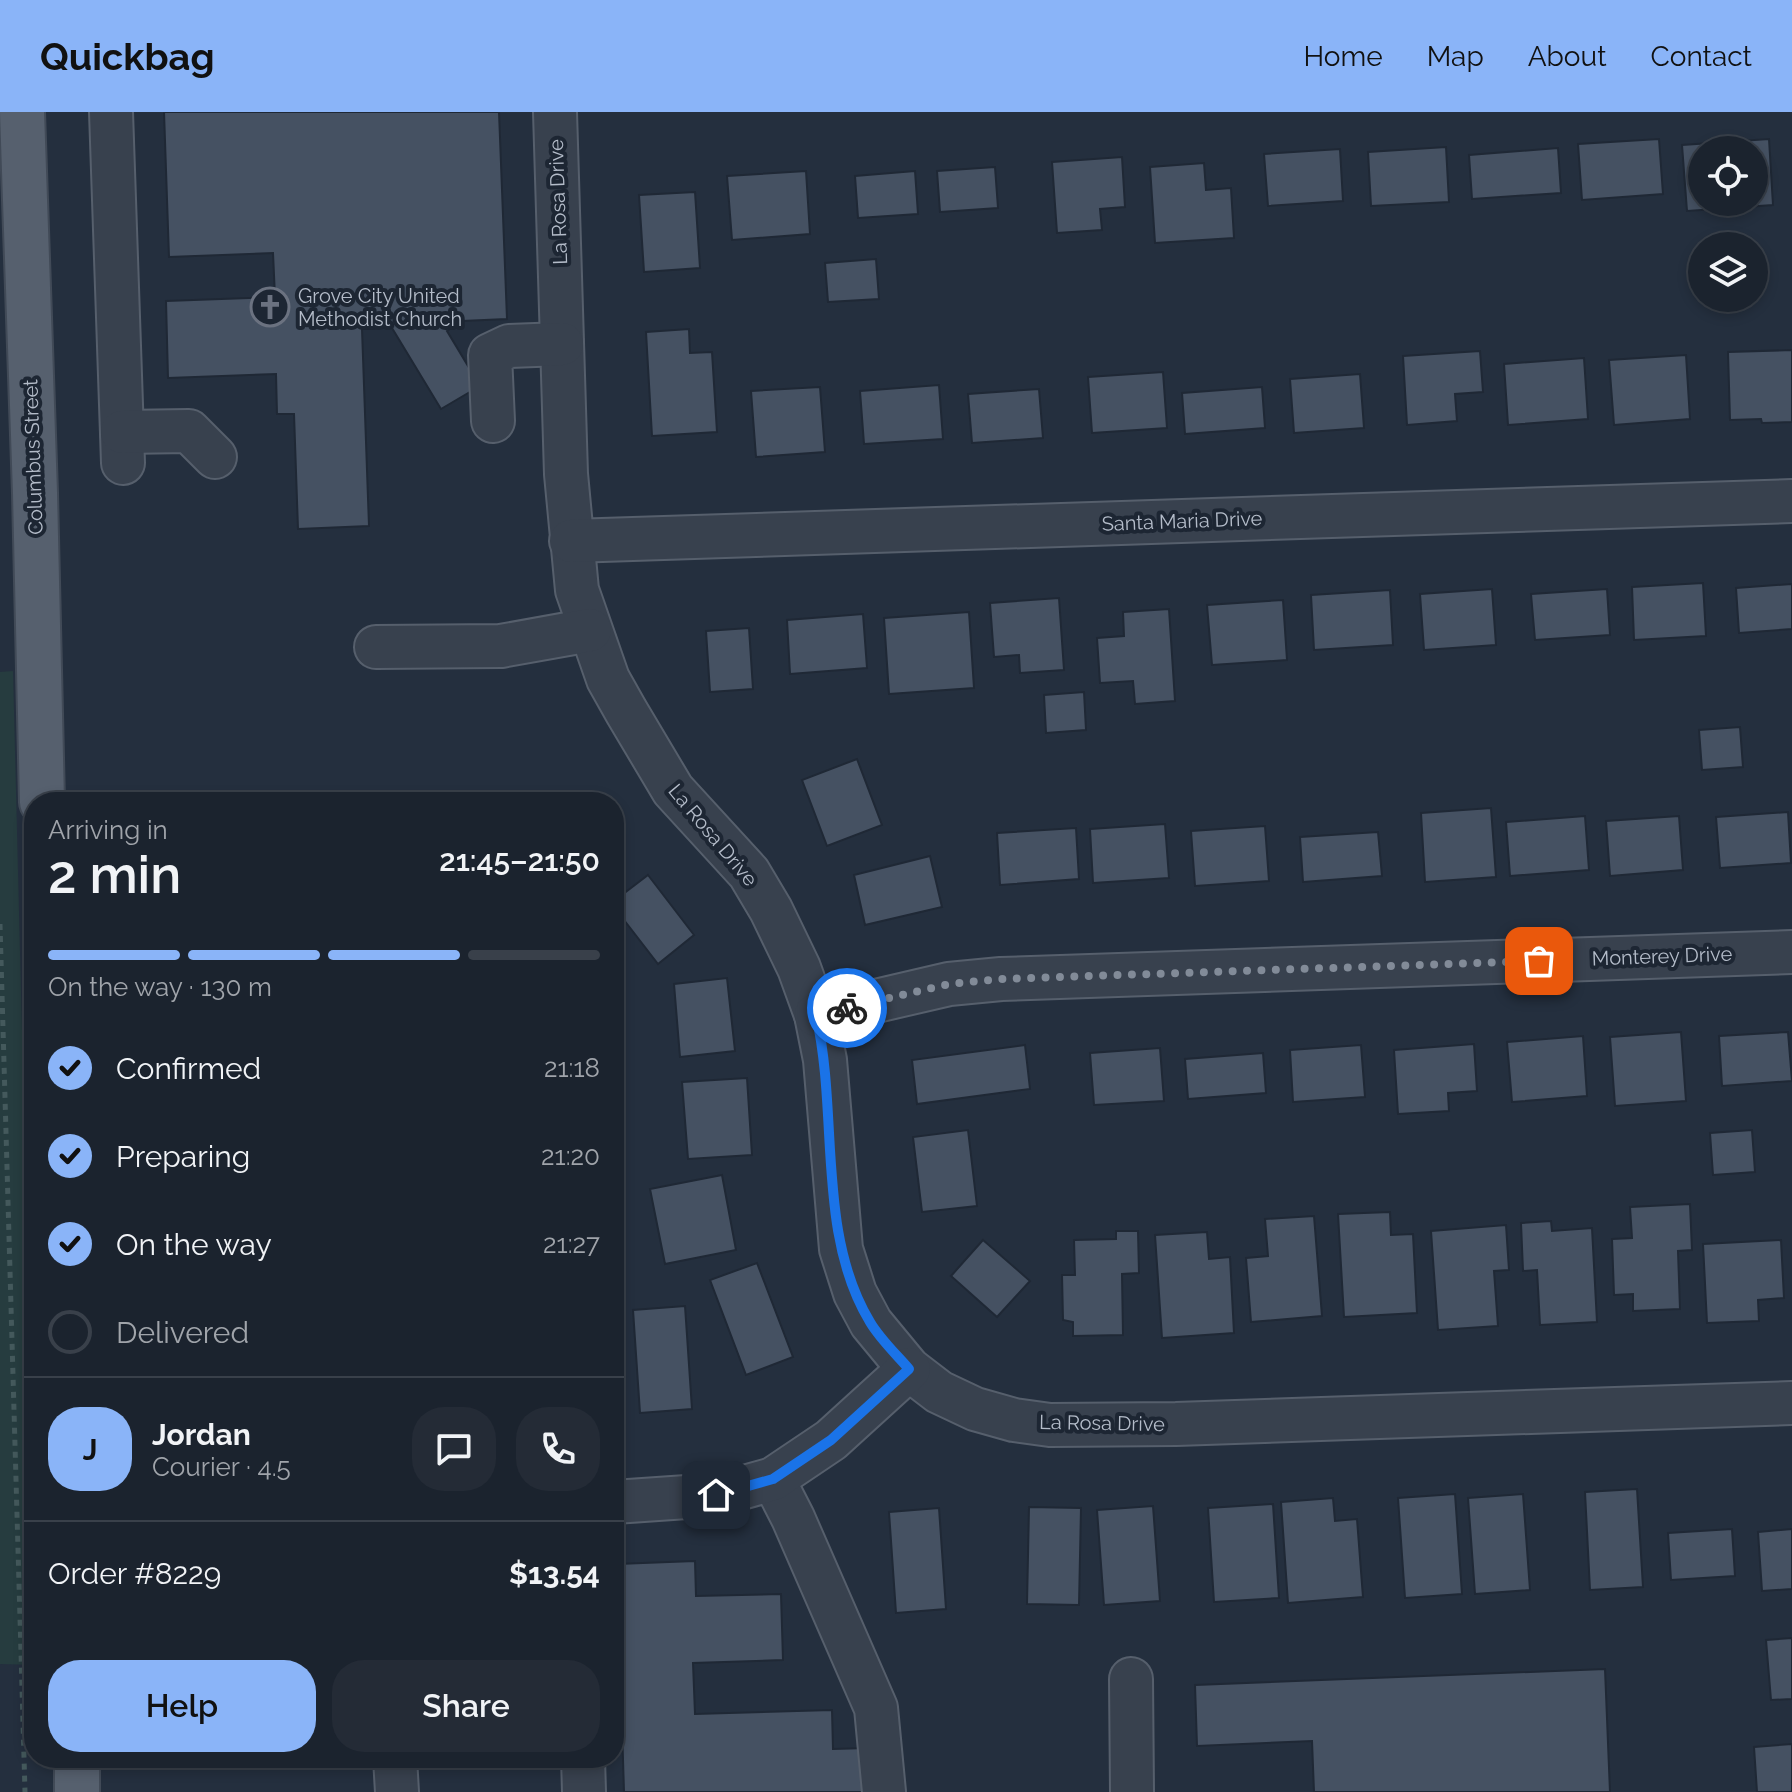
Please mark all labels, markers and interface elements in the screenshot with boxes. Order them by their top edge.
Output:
text: Quickbag [40,34,215,79]
text: Home [1303,40,1383,73]
text: Map [1427,40,1484,73]
text: About [1528,40,1607,73]
text: Contact [1651,40,1752,73]
map controls [1688,136,1768,312]
button: locate [1688,136,1768,216]
street label: La Rosa Drive [544,139,572,265]
button: layers [1688,232,1768,312]
place label: Grove City United Methodist Church [298,284,462,331]
church icon: Grove City United Methodist Church [249,286,291,328]
street label: Columbus Street [18,378,48,535]
street label: Santa Maria Drive [1101,506,1263,536]
street label: La Rosa Drive [663,779,763,891]
text: Arriving in [48,815,168,845]
text: 21:45–21:50 [439,843,600,878]
text: 2 min [48,844,181,905]
pin [1505,927,1573,995]
icon: bag [1517,939,1561,983]
street label: Monterey Drive [1591,942,1733,970]
courier [807,968,887,1048]
text: On the way · 130 m [48,972,272,1002]
icon: bike [825,986,869,1030]
icon: check [48,1046,92,1090]
text: Confirmed [116,1051,261,1086]
text: 21:18 [544,1053,600,1083]
icon: check [48,1134,92,1178]
text: Preparing [116,1139,250,1174]
text: 21:20 [541,1141,600,1171]
icon: check [48,1222,92,1266]
text: On the way [116,1227,272,1262]
text: 21:27 [543,1229,600,1259]
text: Delivered [116,1315,249,1350]
button: chat [412,1407,496,1491]
button: phone [516,1407,600,1491]
street label: La Rosa Drive [1039,1410,1165,1436]
text: Jordan [152,1417,251,1452]
text: J [83,1432,97,1467]
text: Courier · 4.5 [152,1452,291,1482]
pin [682,1461,750,1529]
icon: home [694,1473,738,1517]
text: Order #8229 [48,1556,221,1591]
text: $13.54 [509,1556,600,1591]
button: Help [48,1660,316,1752]
button: Share [332,1660,600,1752]

